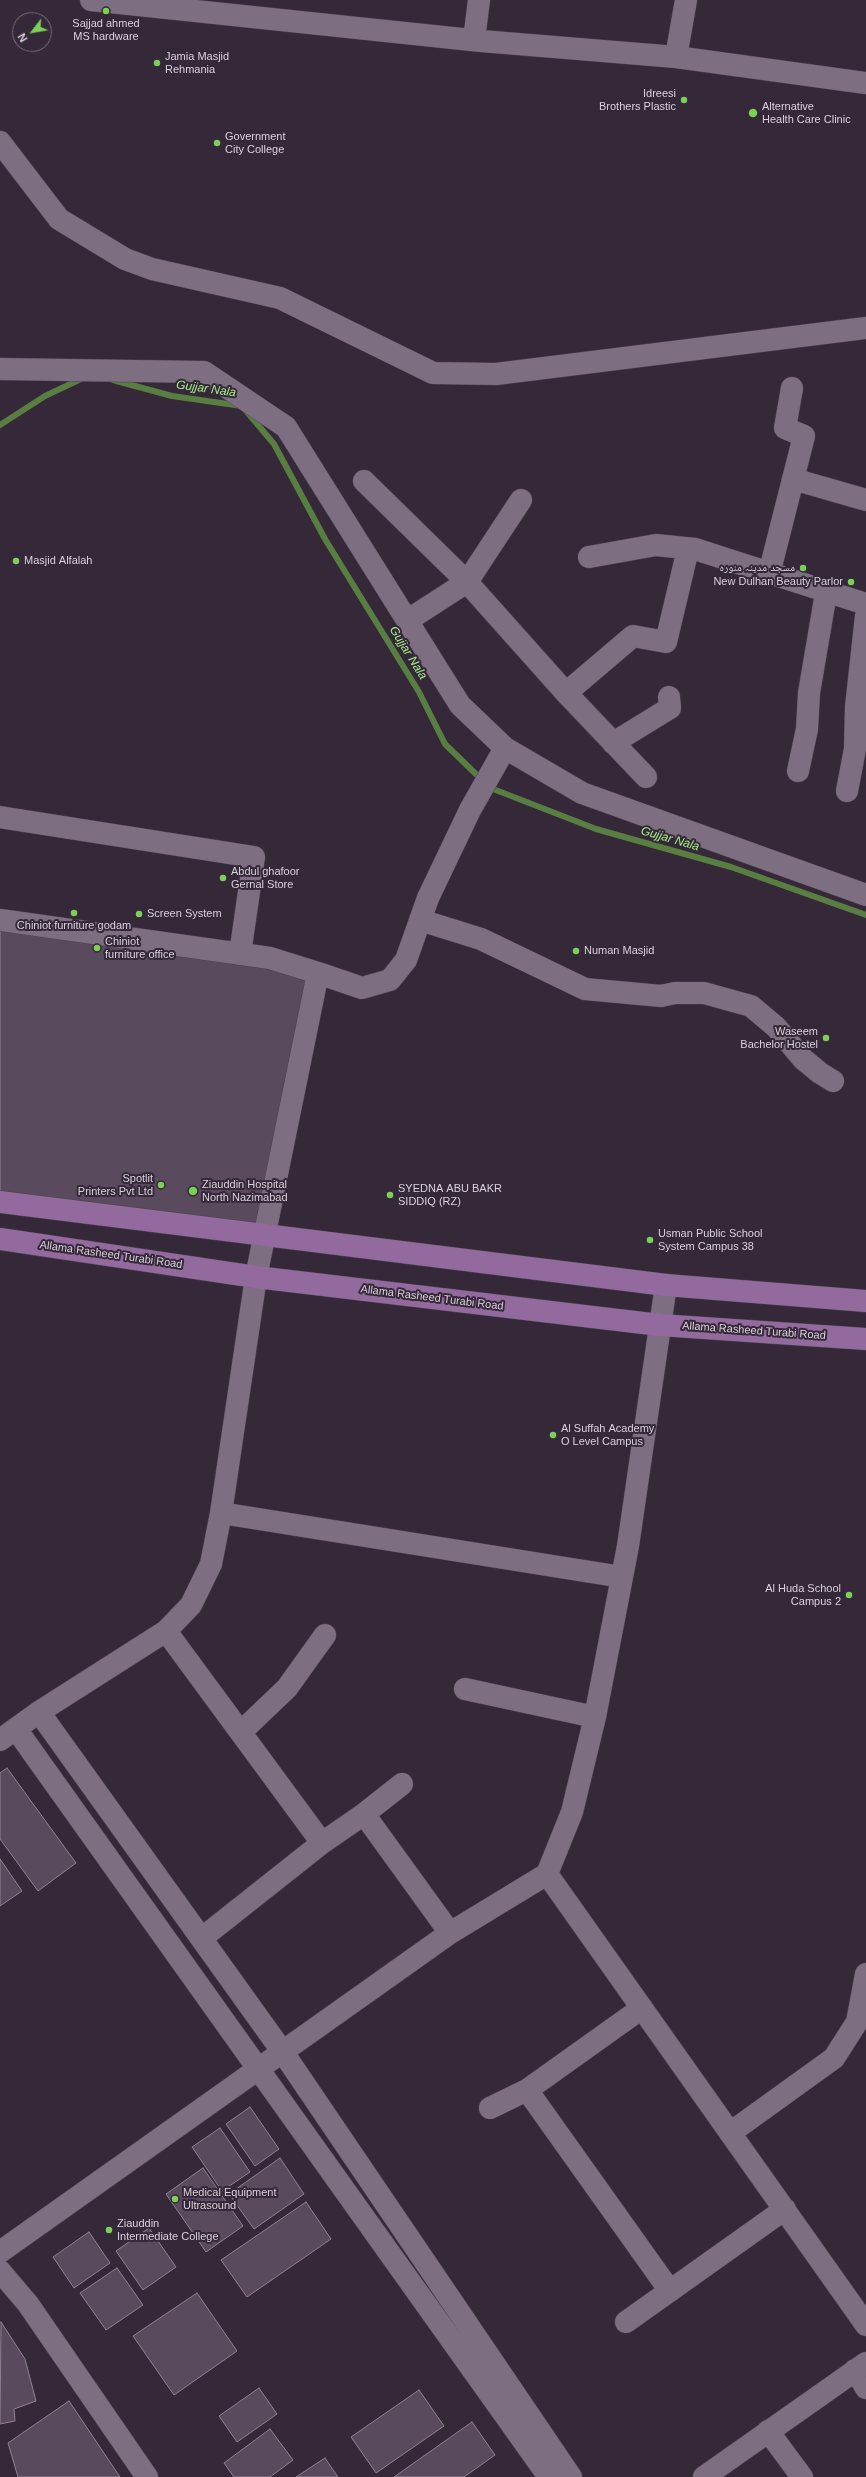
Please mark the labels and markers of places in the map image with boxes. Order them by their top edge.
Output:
marker: Sajjad ahmed MS hardware [101,6,111,16]
place label: Sajjad ahmed MS hardware [72,17,140,43]
place label: Jamia Masjid Rehmania [165,50,229,76]
marker: Jamia Masjid Rehmania [152,58,162,68]
place label: Idreesi Brothers Plastic [599,87,676,113]
marker: Idreesi Brothers Plastic [679,95,689,105]
place label: Alternative Health Care Clinic [762,100,851,126]
marker: Alternative Health Care Clinic [747,107,759,119]
place label: Government City College [225,130,286,156]
marker: Government City College [212,138,222,148]
place label: Masjid Alfalah [24,554,92,568]
marker: Masjid Alfalah [11,556,21,566]
place label: مسجد مدینہ منورہ [720,561,795,575]
marker: مسجد مدینہ منورہ [798,563,808,573]
place label: New Dulhan Beauty Parlor [713,575,843,589]
marker: New Dulhan Beauty Parlor [846,577,856,587]
place label: Abdul ghafoor Gernal Store [231,865,299,891]
marker: Abdul ghafoor Gernal Store [218,873,228,883]
place label: Screen System [147,907,222,921]
marker: Chiniot furniture godam [69,908,79,918]
marker: Screen System [134,909,144,919]
place label: Chiniot furniture godam [17,919,131,933]
place label: Chiniot furniture office [105,935,175,961]
marker: Chiniot furniture office [92,943,102,953]
place label: Numan Masjid [584,944,654,958]
marker: Numan Masjid [571,946,581,956]
place label: Waseem Bachelor Hostel [740,1025,818,1051]
marker: Waseem Bachelor Hostel [821,1033,831,1043]
place label: Spotlit Printers Pvt Ltd [78,1172,153,1198]
place label: Ziauddin Hospital North Nazimabad [202,1178,288,1204]
marker: Spotlit Printers Pvt Ltd [156,1180,166,1190]
place label: SYEDNA ABU BAKR SIDDIQ (RZ) [398,1182,502,1208]
marker: Ziauddin Hospital North Nazimabad [187,1185,199,1197]
marker: SYEDNA ABU BAKR SIDDIQ (RZ) [385,1190,395,1200]
place label: Usman Public School System Campus 38 [658,1227,763,1253]
marker: Usman Public School System Campus 38 [645,1235,655,1245]
place label: Al Suffah Academy O Level Campus [561,1422,654,1448]
marker: Al Suffah Academy O Level Campus [548,1430,558,1440]
place label: Al Huda School Campus 2 [765,1582,841,1608]
marker: Al Huda School Campus 2 [844,1590,854,1600]
place label: Medical Equipment Ultrasound [183,2186,277,2212]
marker: Medical Equipment Ultrasound [170,2194,180,2204]
place label: Ziauddin Intermediate College [117,2217,219,2243]
marker: Ziauddin Intermediate College [104,2225,114,2235]

